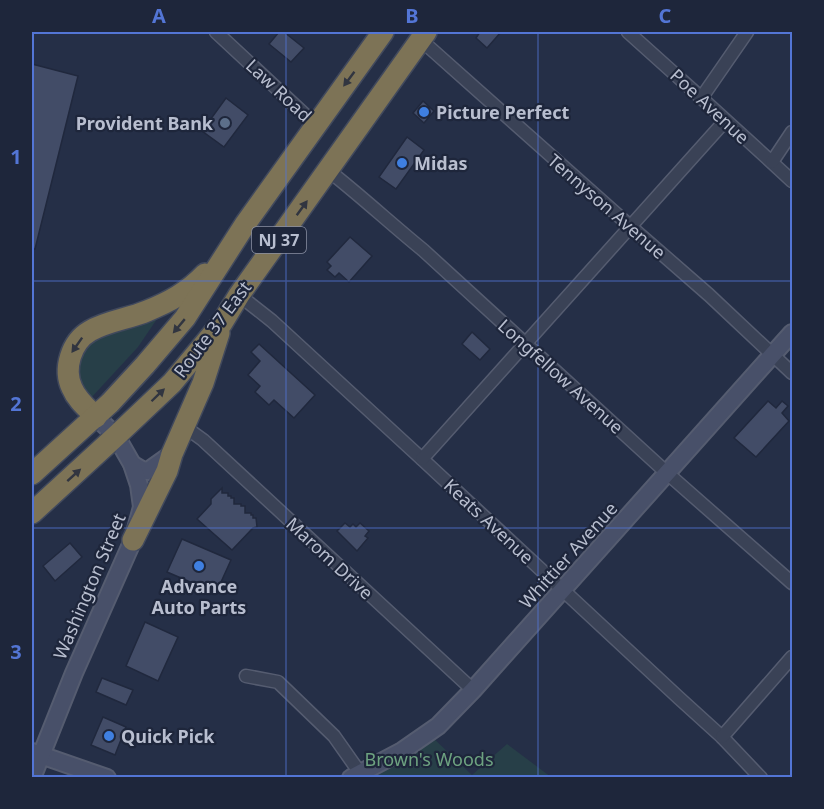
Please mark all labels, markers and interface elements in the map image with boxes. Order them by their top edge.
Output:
text: A [152,2,166,29]
text: B [405,2,419,29]
text: C [659,2,672,29]
street label: Law Road [241,53,317,127]
street label: Poe Avenue [665,63,755,149]
one-way arrow [343,71,355,87]
place label: Picture Perfect [436,100,569,124]
marker: Picture Perfect [417,105,431,119]
place label: Provident Bank [76,111,214,135]
marker: Provident Bank [218,116,232,130]
text: 1 [10,143,22,170]
street label: Tennyson Avenue [543,148,671,264]
place label: Midas [414,151,468,175]
marker: Midas [395,156,409,170]
one-way arrow [296,200,308,216]
road number: NJ 37 [252,227,306,253]
street label: Route 37 East [168,275,256,382]
street label: Longfellow Avenue [493,313,629,439]
one-way arrow [173,318,186,333]
one-way arrow [71,337,83,353]
one-way arrow [151,389,165,403]
text: 2 [10,390,22,417]
one-way arrow [66,469,81,482]
street label: Keats Avenue [439,473,539,569]
street label: Whittier Avenue [514,497,622,613]
street label: Washington Street [47,509,131,663]
street label: Marom Drive [281,512,379,604]
marker: Advance Auto Parts [192,559,206,573]
place label: Advance Auto Parts [152,574,246,619]
text: 3 [10,638,22,665]
place label: Quick Pick [121,724,215,748]
marker: Quick Pick [102,729,116,743]
park label: Brown's Woods [364,747,494,771]

